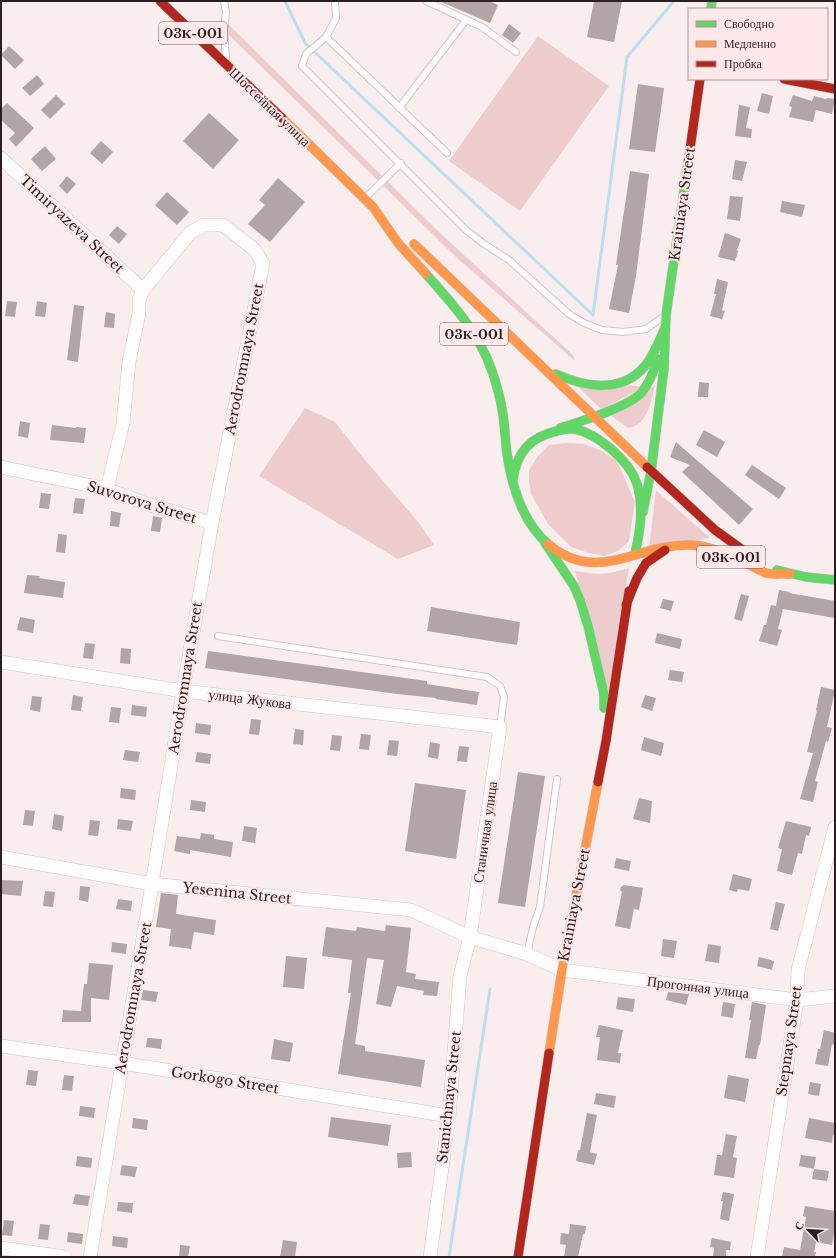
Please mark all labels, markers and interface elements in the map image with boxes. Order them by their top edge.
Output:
legend [688,8,828,80]
text: Свободно [724,16,774,31]
road number: 03К-001 [159,22,227,44]
text: Медленно [724,36,776,51]
text: Пробка [724,56,762,71]
street label: Шоссейная улица [225,64,315,151]
street label: Krainiaya Street [665,145,699,262]
street label: Timiryazeva Street [16,171,129,278]
street label: Aerodromnaya Street [220,281,268,437]
road number: 03К-001 [440,323,508,345]
street label: Suvorova Street [85,477,199,527]
road number: 03К-001 [697,546,765,568]
street label: Aerodromnaya Street [164,600,206,756]
street label: улица Жукова [208,685,293,713]
street label: Станичная улица [469,779,501,884]
street label: Krainiaya Street [554,846,594,963]
street label: Yesenina Street [181,878,293,908]
street label: Aerodromnaya Street [111,920,155,1076]
street label: Прогонная улица [646,972,751,1002]
street label: Stepnaya Street [772,984,806,1097]
street label: Stanichnaya Street [433,1029,465,1164]
street label: Gorkogo Street [170,1063,281,1098]
north arrow [788,1210,828,1250]
text: С [791,1219,807,1232]

